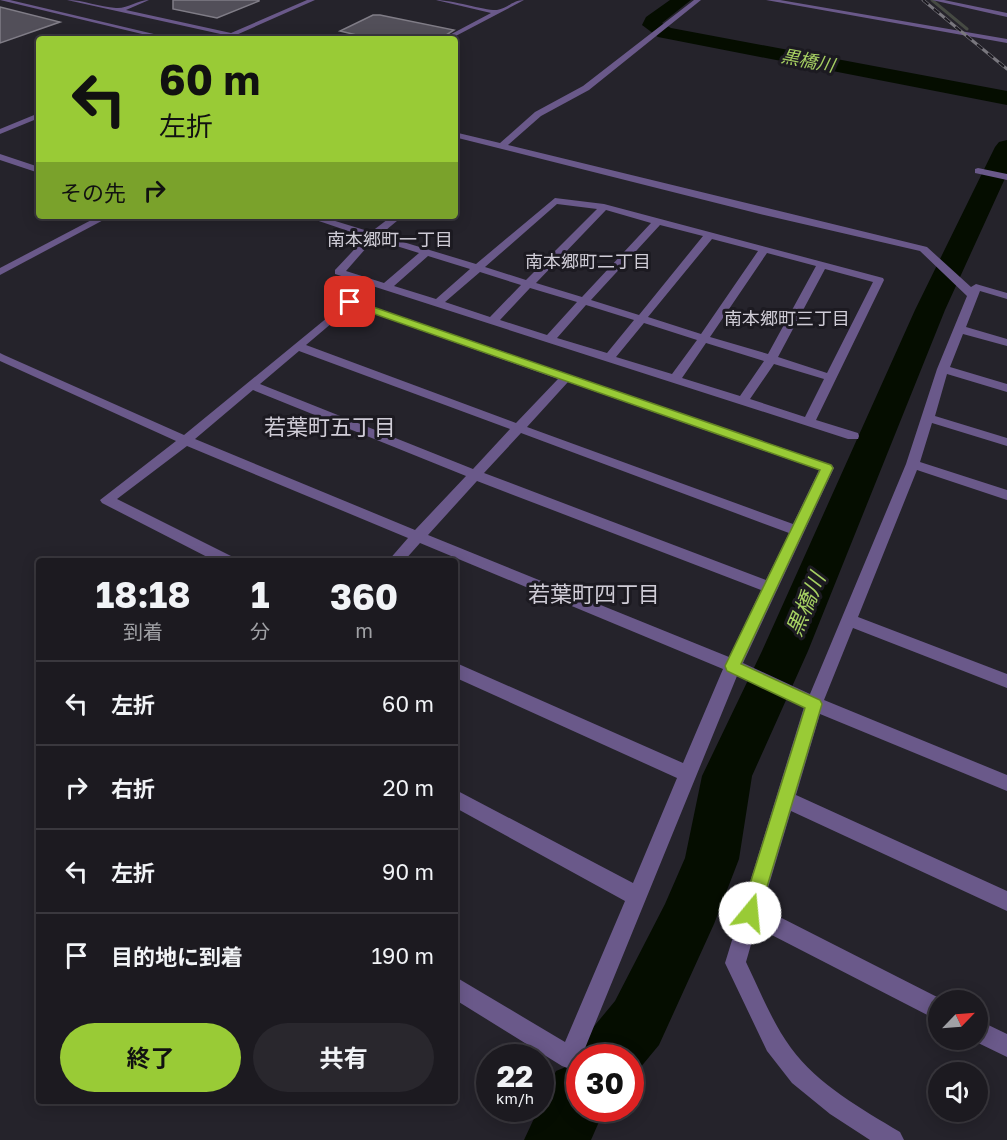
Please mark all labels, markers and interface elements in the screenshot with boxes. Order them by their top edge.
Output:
water label: 黒橋川 [779,44,839,76]
text: 60 m [159,54,260,104]
icon: left [60,60,138,138]
text: 左折 [159,110,213,142]
icon: right [138,174,171,207]
text: その先 [60,179,126,206]
district label: 南本郷町一丁目 [327,228,453,250]
district label: 南本郷町二丁目 [525,250,651,272]
pin [324,276,375,327]
icon: arrive [333,285,366,318]
district label: 南本郷町三丁目 [724,307,850,329]
district label: 若葉町五丁目 [264,413,396,440]
water label: 黒橋川 [780,567,831,640]
text: 18:18 [96,573,190,616]
text: 1 [251,573,269,616]
text: 360 [330,575,398,618]
district label: 若葉町四丁目 [528,580,660,607]
text: m [355,618,373,642]
text: 到着 [123,619,163,643]
text: 分 [250,619,270,643]
icon: left [60,687,93,720]
text: 60 m [382,690,434,717]
text: 左折 [111,691,155,718]
icon: right [60,771,93,804]
text: 20 m [383,774,434,801]
text: 右折 [111,775,155,802]
icon: left [60,855,93,888]
text: 90 m [382,858,434,885]
text: 左折 [111,859,155,886]
position arrow [718,881,782,945]
icon: arrive [60,939,93,972]
text: 190 m [371,942,434,969]
text: 目的地に到着 [111,943,243,970]
north arrow [928,990,988,1050]
map controls [928,990,988,1122]
button: 終了 [60,1023,241,1092]
button: 共有 [253,1023,434,1092]
speed limit sign: 30 [566,1044,644,1122]
text: 22 [497,1058,533,1094]
button: sound [928,1062,988,1122]
text: km/h [496,1089,534,1107]

